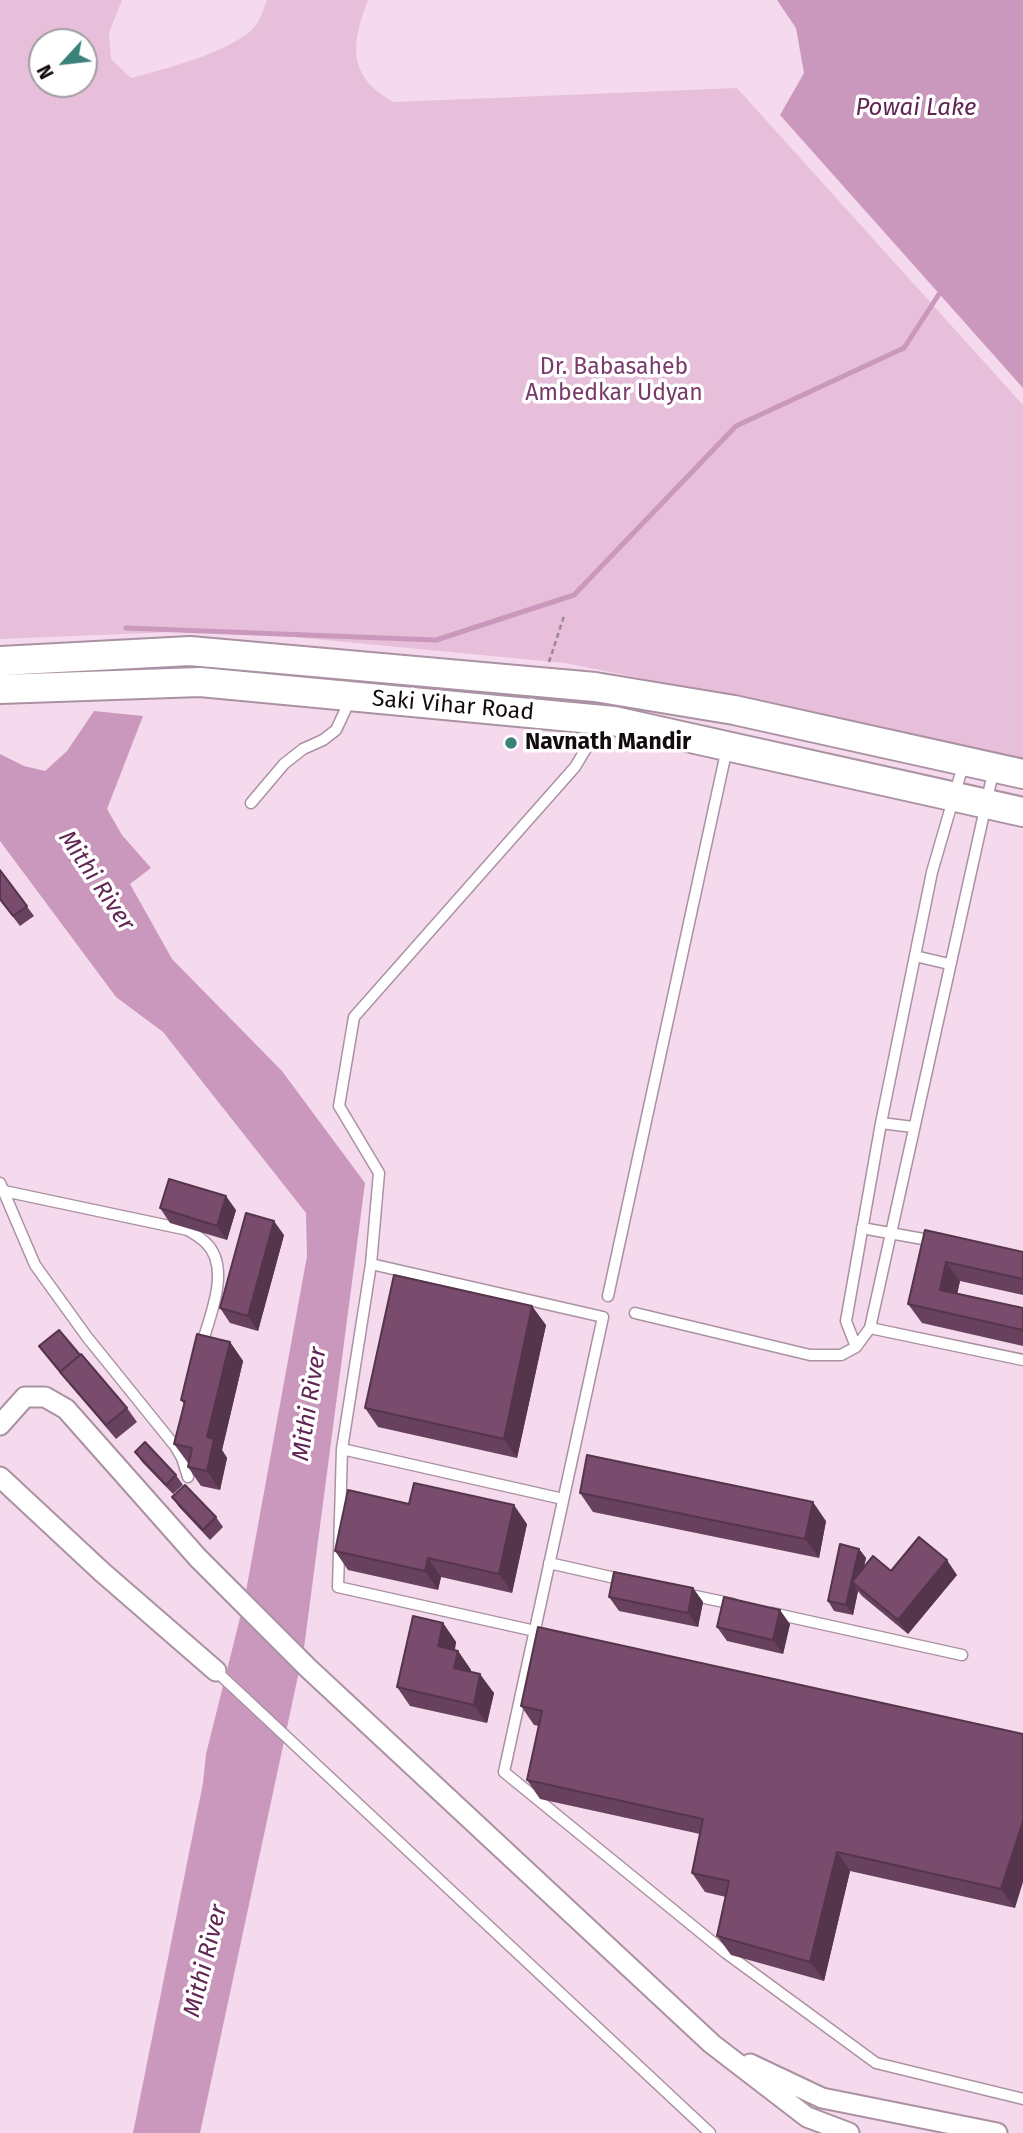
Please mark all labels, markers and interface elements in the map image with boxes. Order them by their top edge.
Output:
north arrow [28,28,98,98]
text: N [33,61,59,83]
water label: Powai Lake [856,94,976,122]
park label: Dr. Babasaheb Ambedkar Udyan [525,354,703,408]
street label: Saki Vihar Road [371,685,535,727]
place label: Navnath Mandir [525,729,691,757]
marker: Navnath Mandir [503,735,519,751]
water label: Mithi River [52,825,140,937]
water label: Mithi River [287,1345,333,1463]
water label: Mithi River [178,1902,234,2020]

